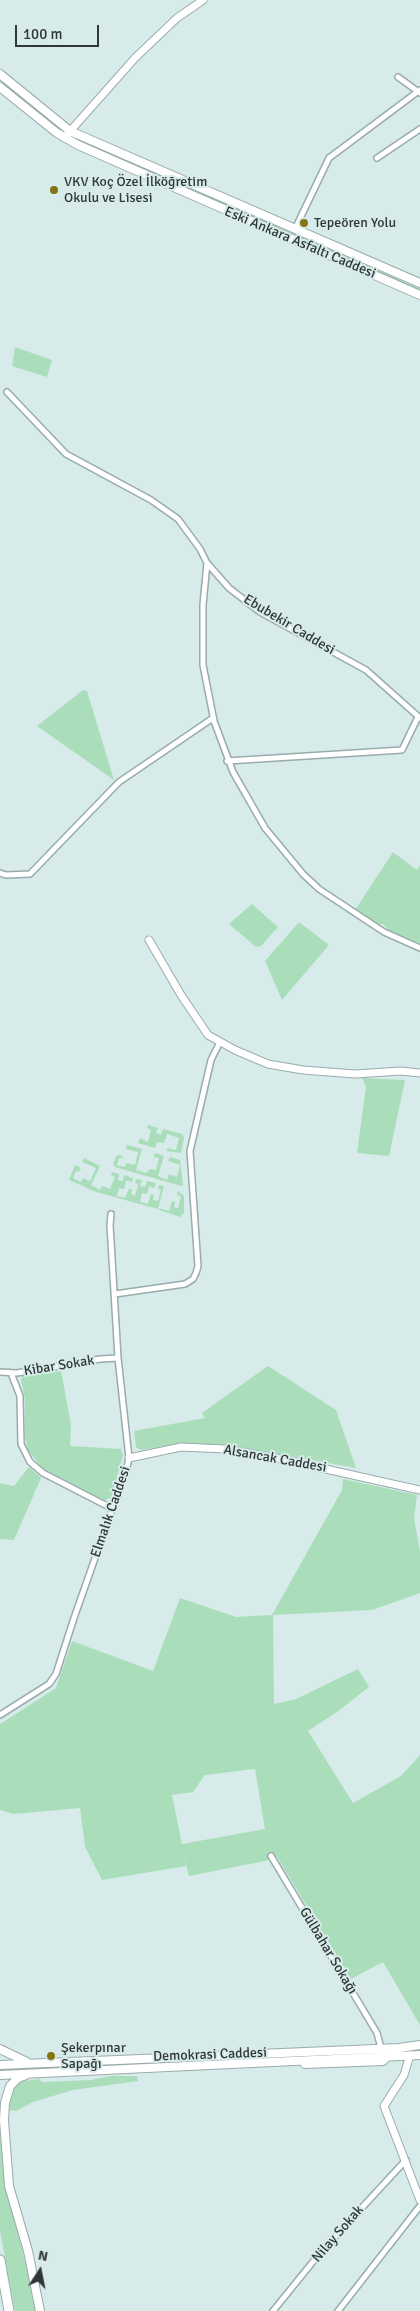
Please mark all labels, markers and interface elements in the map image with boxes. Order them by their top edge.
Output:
scale bar [18,15,101,47]
text: 100 m [23,25,63,43]
place label: VKV Koç Özel İlköğretim Okulu ve Lisesi [64,174,207,206]
marker: VKV Koç Özel İlköğretim Okulu ve Lisesi [48,184,60,196]
street label: Eski Ankara Asfaltı Caddesi [222,203,378,283]
place label: Tepeören Yolu [314,215,396,231]
marker: Tepeören Yolu [298,217,310,229]
street label: Ebubekir Caddesi [240,591,338,659]
street label: Kibar Sokak [23,1352,95,1380]
street label: Alsancak Caddesi [222,1442,328,1476]
street label: Elmalık Caddesi [88,1464,134,1560]
street label: Gülbahar Sokağı [295,1904,361,1998]
place label: Şekerpınar Sapağı [61,2040,126,2072]
street label: Demokrasi Caddesi [153,2045,267,2065]
marker: Şekerpınar Sapağı [45,2050,57,2062]
street label: Nilay Sokak [309,2202,367,2266]
north arrow [15,2246,65,2296]
text: N [37,2247,49,2265]

